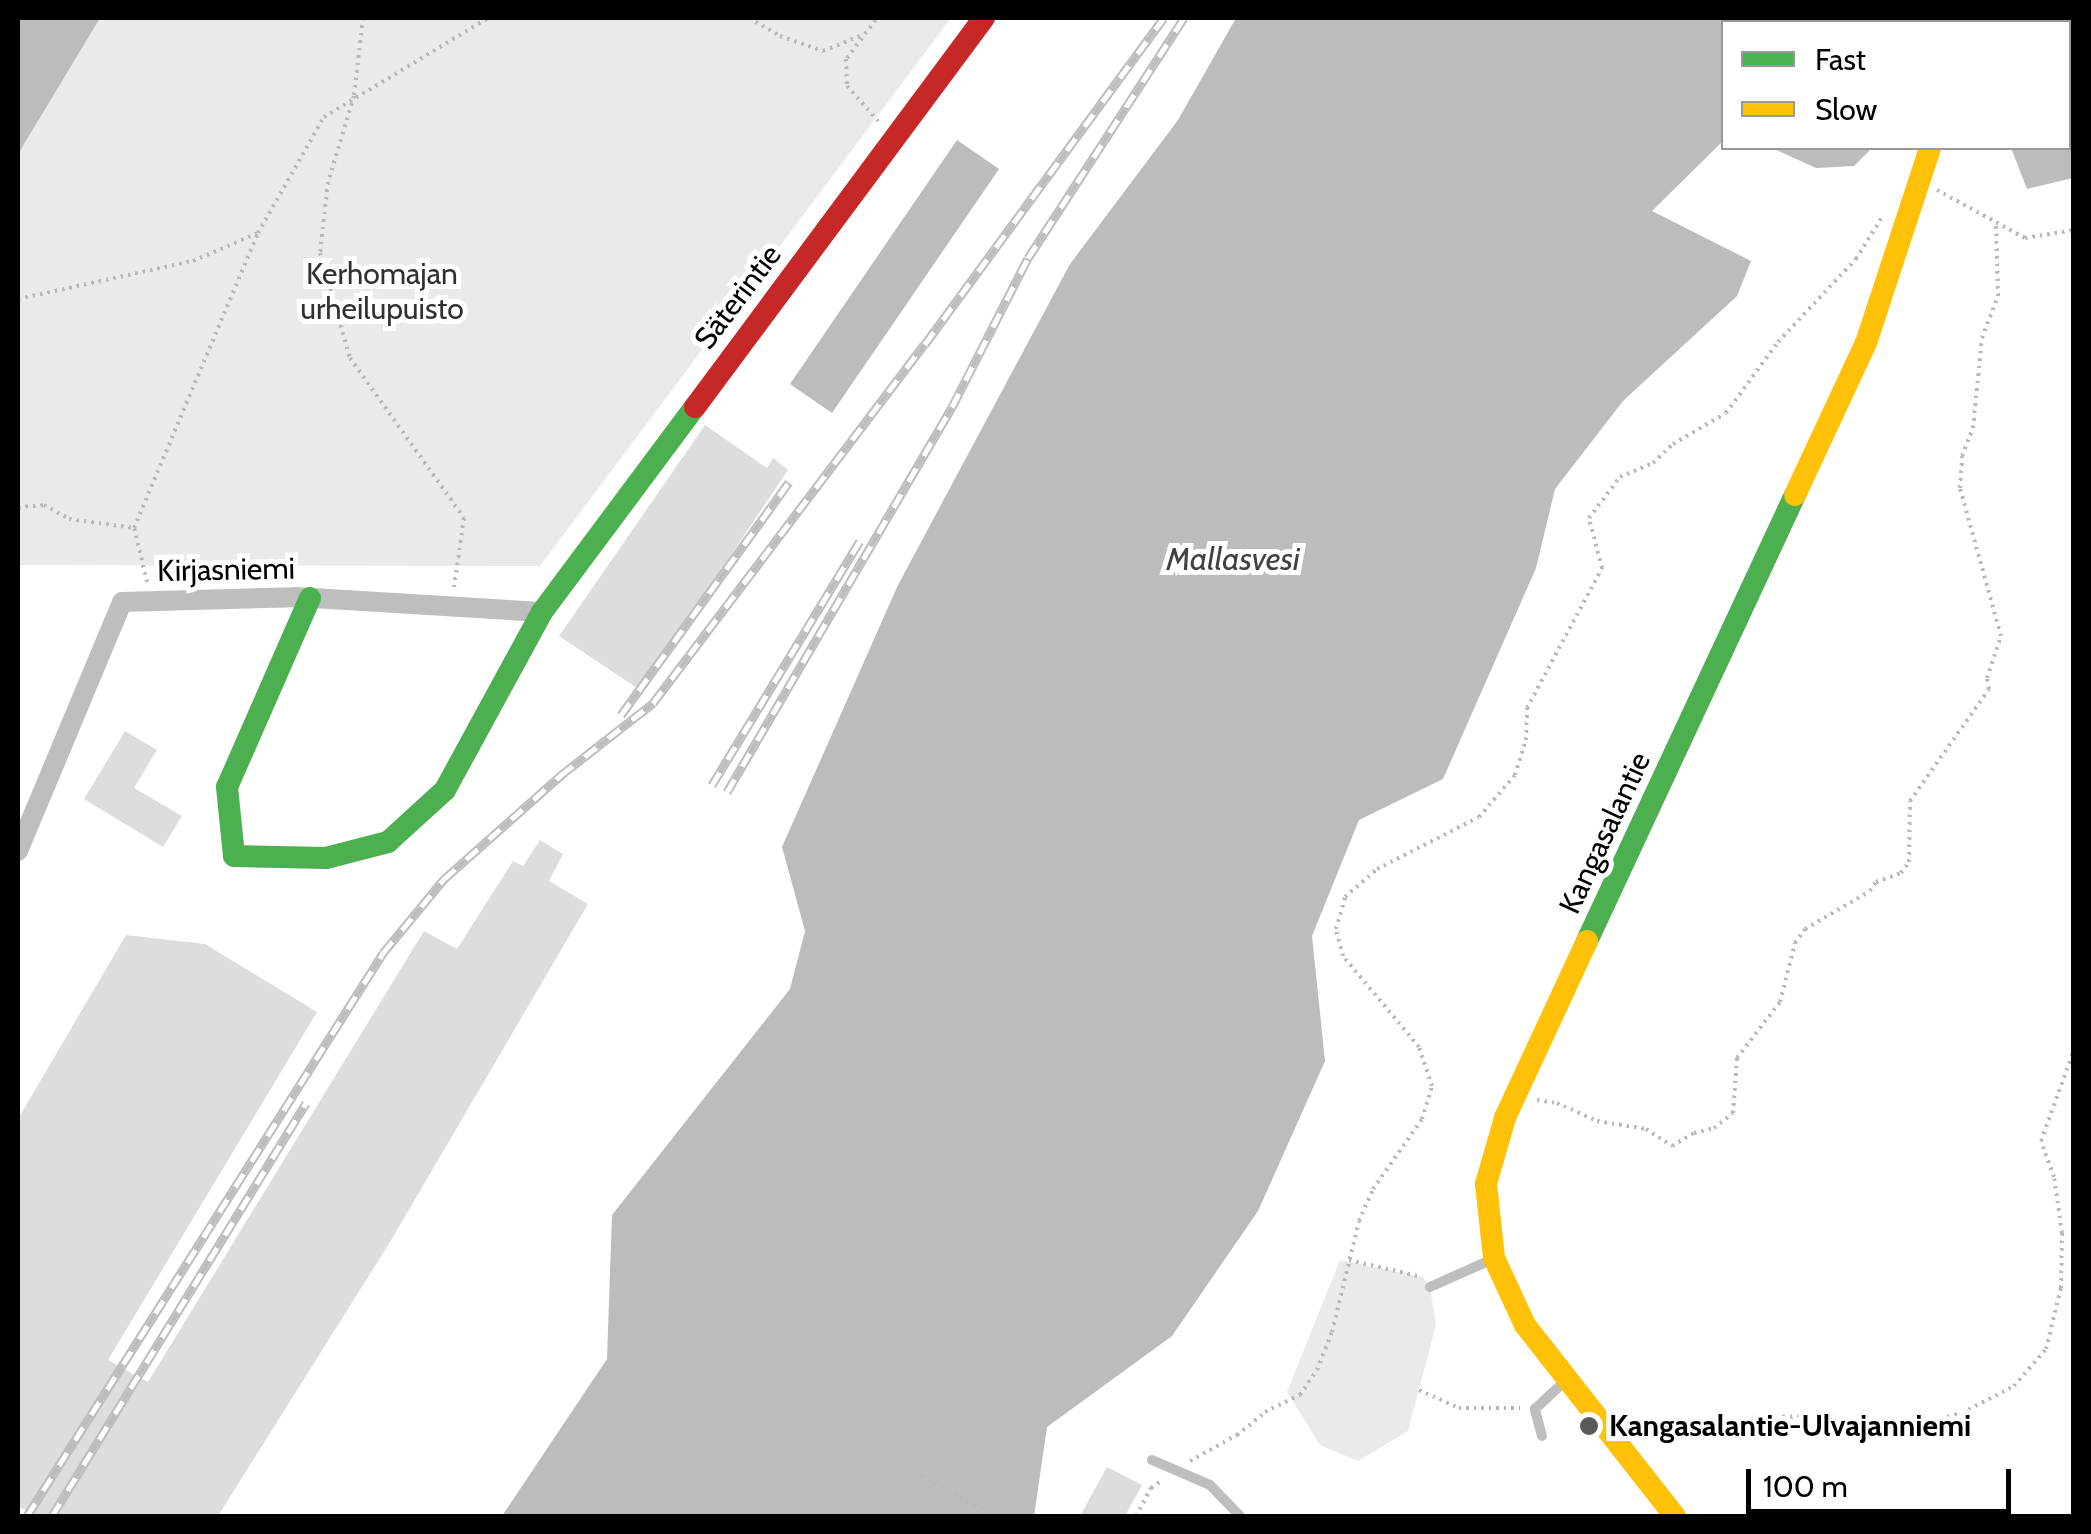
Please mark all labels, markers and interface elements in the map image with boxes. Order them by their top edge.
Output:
legend [1721,20,2071,150]
text: Fast [1815,41,1866,78]
text: Slow [1815,91,1877,128]
street label: Säterintie [687,238,789,356]
park label: Kerhomajan urheilupuisto [300,256,464,326]
water label: Mallasvesi [1166,540,1300,578]
street label: Kirjasniemi [157,551,295,589]
street label: Kangasalantie [1552,746,1658,920]
place label: Kangasalantie-Ulvajanniemi [1609,1408,1971,1444]
marker: Kangasalantie-Ulvajanniemi [1578,1415,1600,1437]
scale bar [1751,1449,2016,1511]
text: 100 m [1763,1468,1848,1505]

